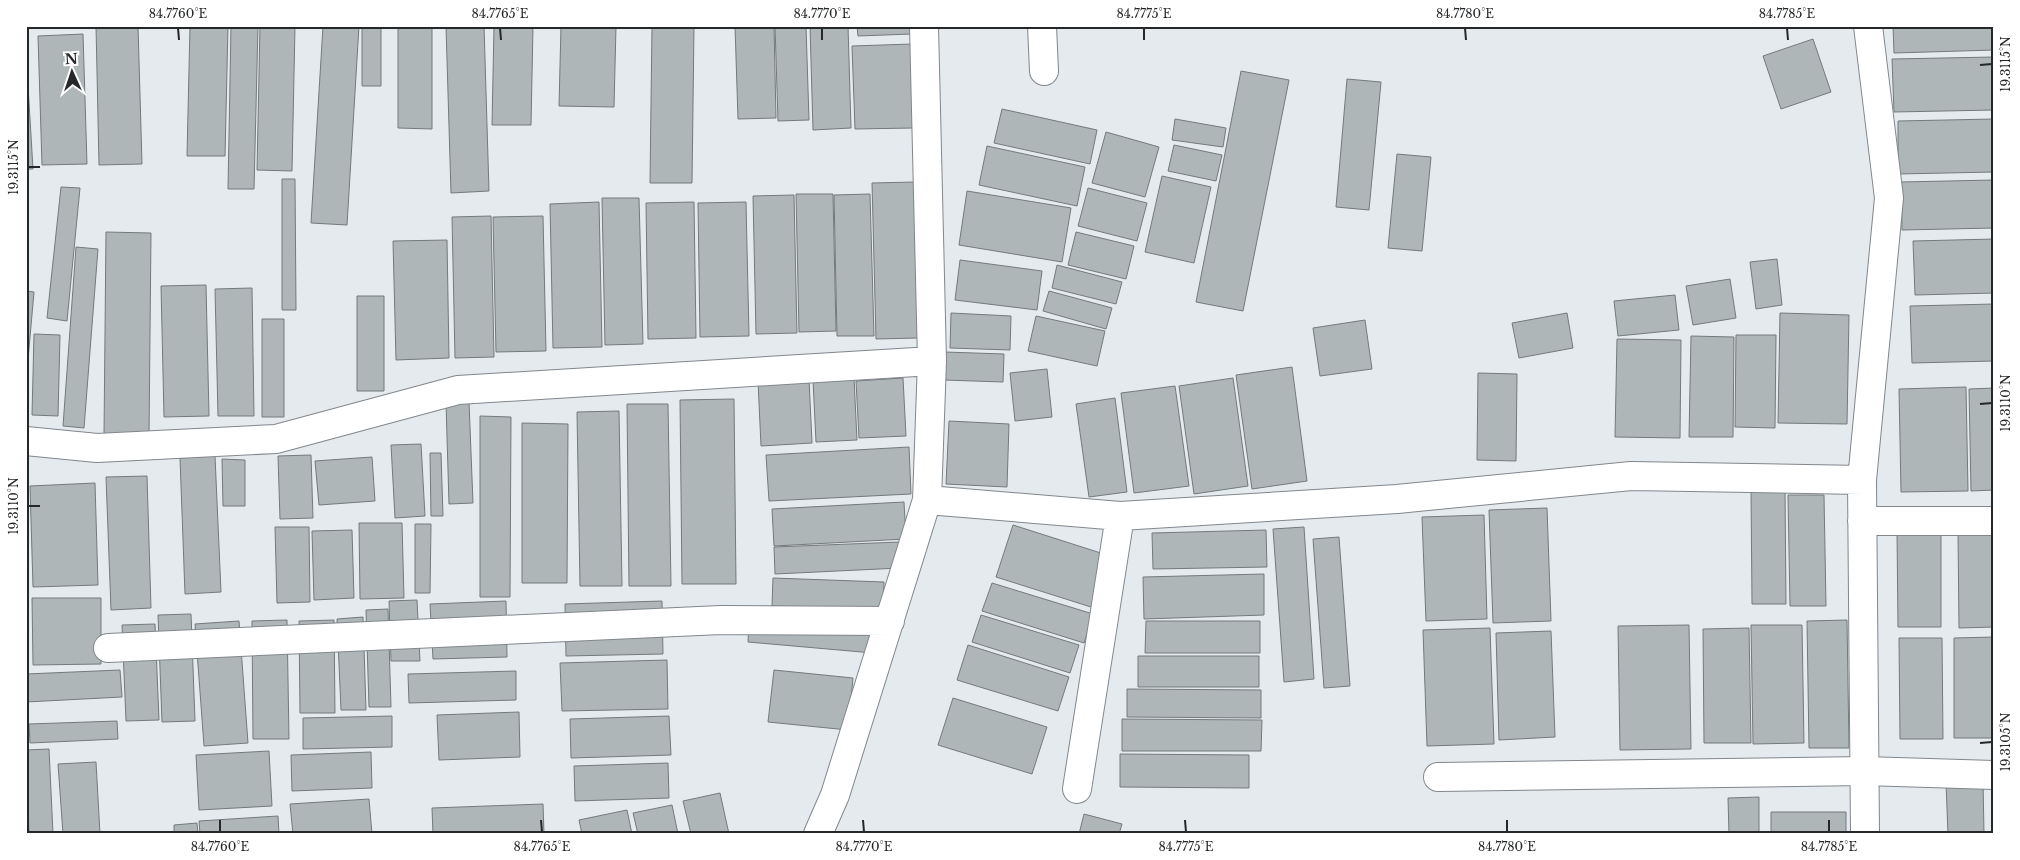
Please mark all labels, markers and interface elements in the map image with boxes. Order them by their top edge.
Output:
text: 84.7760°E [149,6,208,21]
text: 84.7765°E [472,6,529,21]
text: 84.7770°E [794,6,851,21]
text: 84.7775°E [1117,6,1172,21]
text: 84.7780°E [1436,6,1494,21]
text: 84.7785°E [1759,6,1815,21]
text: 19.3115°N [1998,36,2013,92]
north arrow [48,48,98,98]
text: N [64,50,78,68]
text: 19.3115°N [6,139,21,195]
text: 19.3110°N [1998,374,2013,432]
text: 19.3110°N [6,477,21,535]
text: 19.3105°N [1998,712,2013,772]
text: 84.7760°E [191,839,250,854]
text: 84.7765°E [514,839,571,854]
text: 84.7770°E [836,839,893,854]
text: 84.7775°E [1159,839,1214,854]
text: 84.7780°E [1478,839,1536,854]
text: 84.7785°E [1801,839,1857,854]

